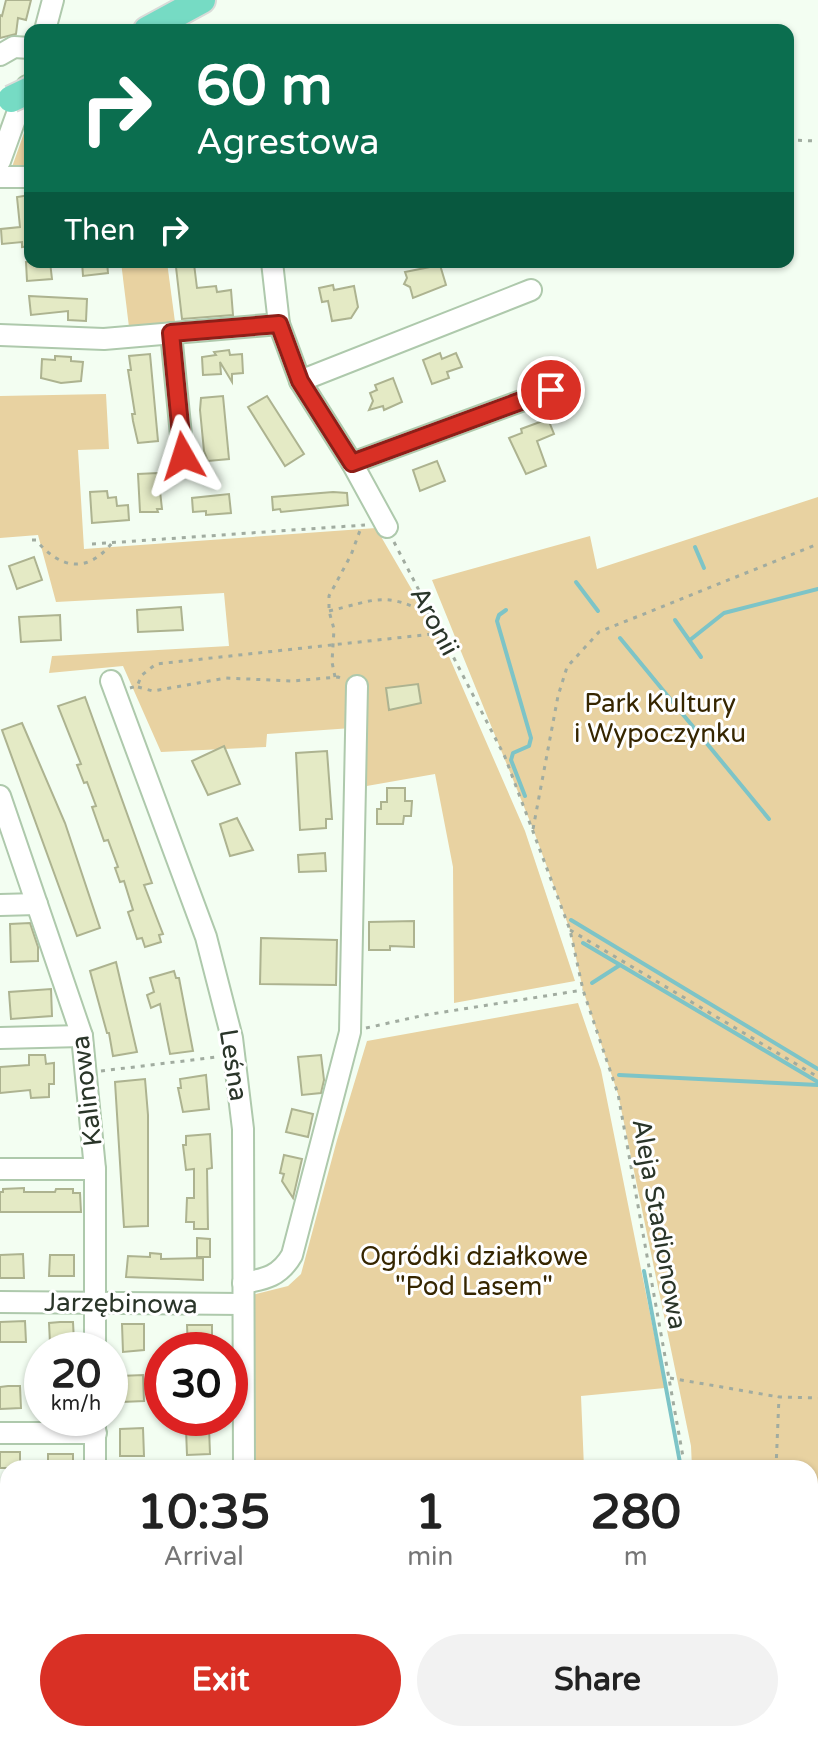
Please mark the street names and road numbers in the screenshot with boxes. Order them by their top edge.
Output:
street label: Aronii [404,582,465,661]
street label: Leśna [213,1027,254,1103]
street label: Kalinowa [64,1034,109,1148]
street label: Aleja Stadionowa [626,1116,693,1332]
street label: Jarzębinowa [44,1287,198,1320]

